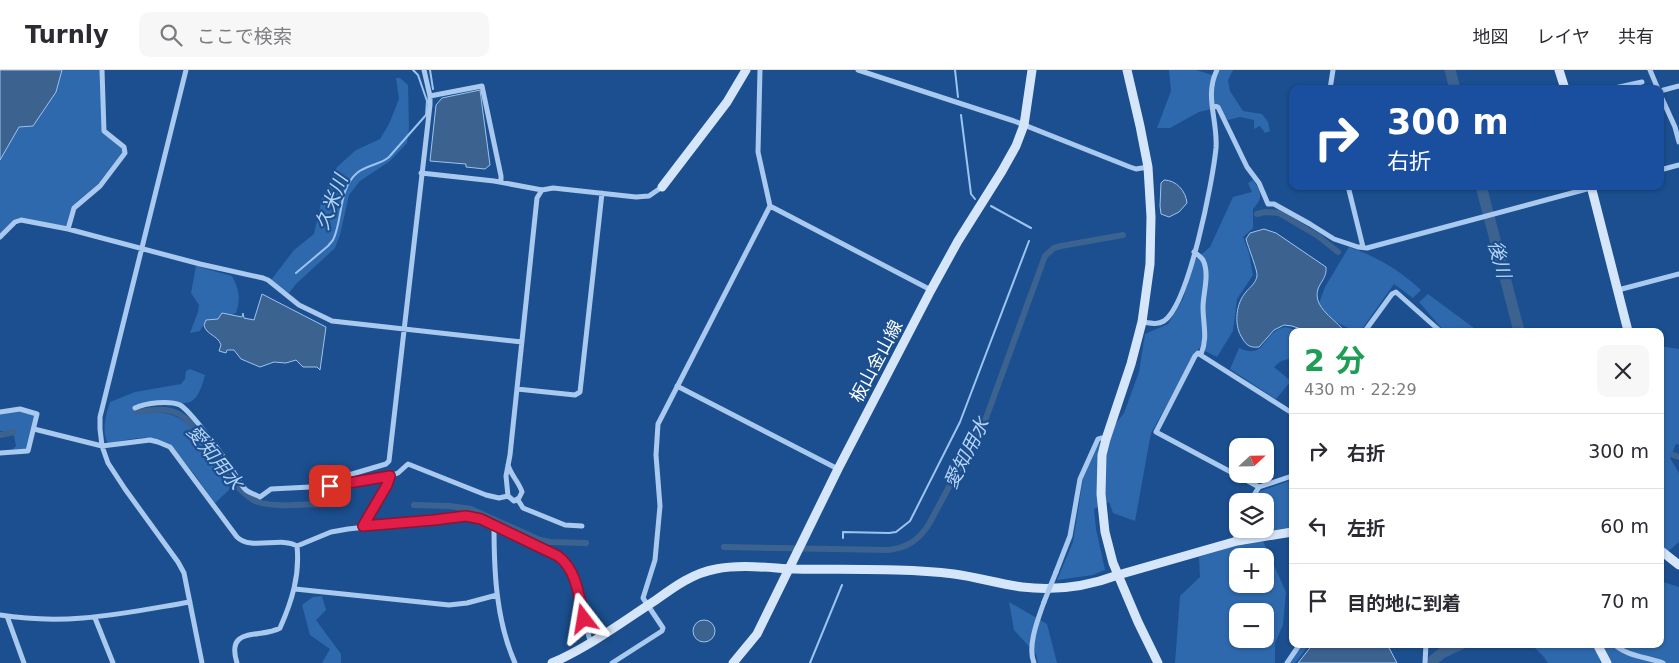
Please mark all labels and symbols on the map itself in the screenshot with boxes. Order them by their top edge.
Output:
water label: 久米川 [311,170,352,233]
water label: 後川 [1484,238,1516,282]
street label: 板山金山線 [846,316,906,406]
water label: 愛知用水 [939,412,994,492]
water label: 愛知用水 [183,421,249,495]
north arrow [1229,438,1274,482]
pin [309,465,351,507]
position arrow [557,592,609,644]

